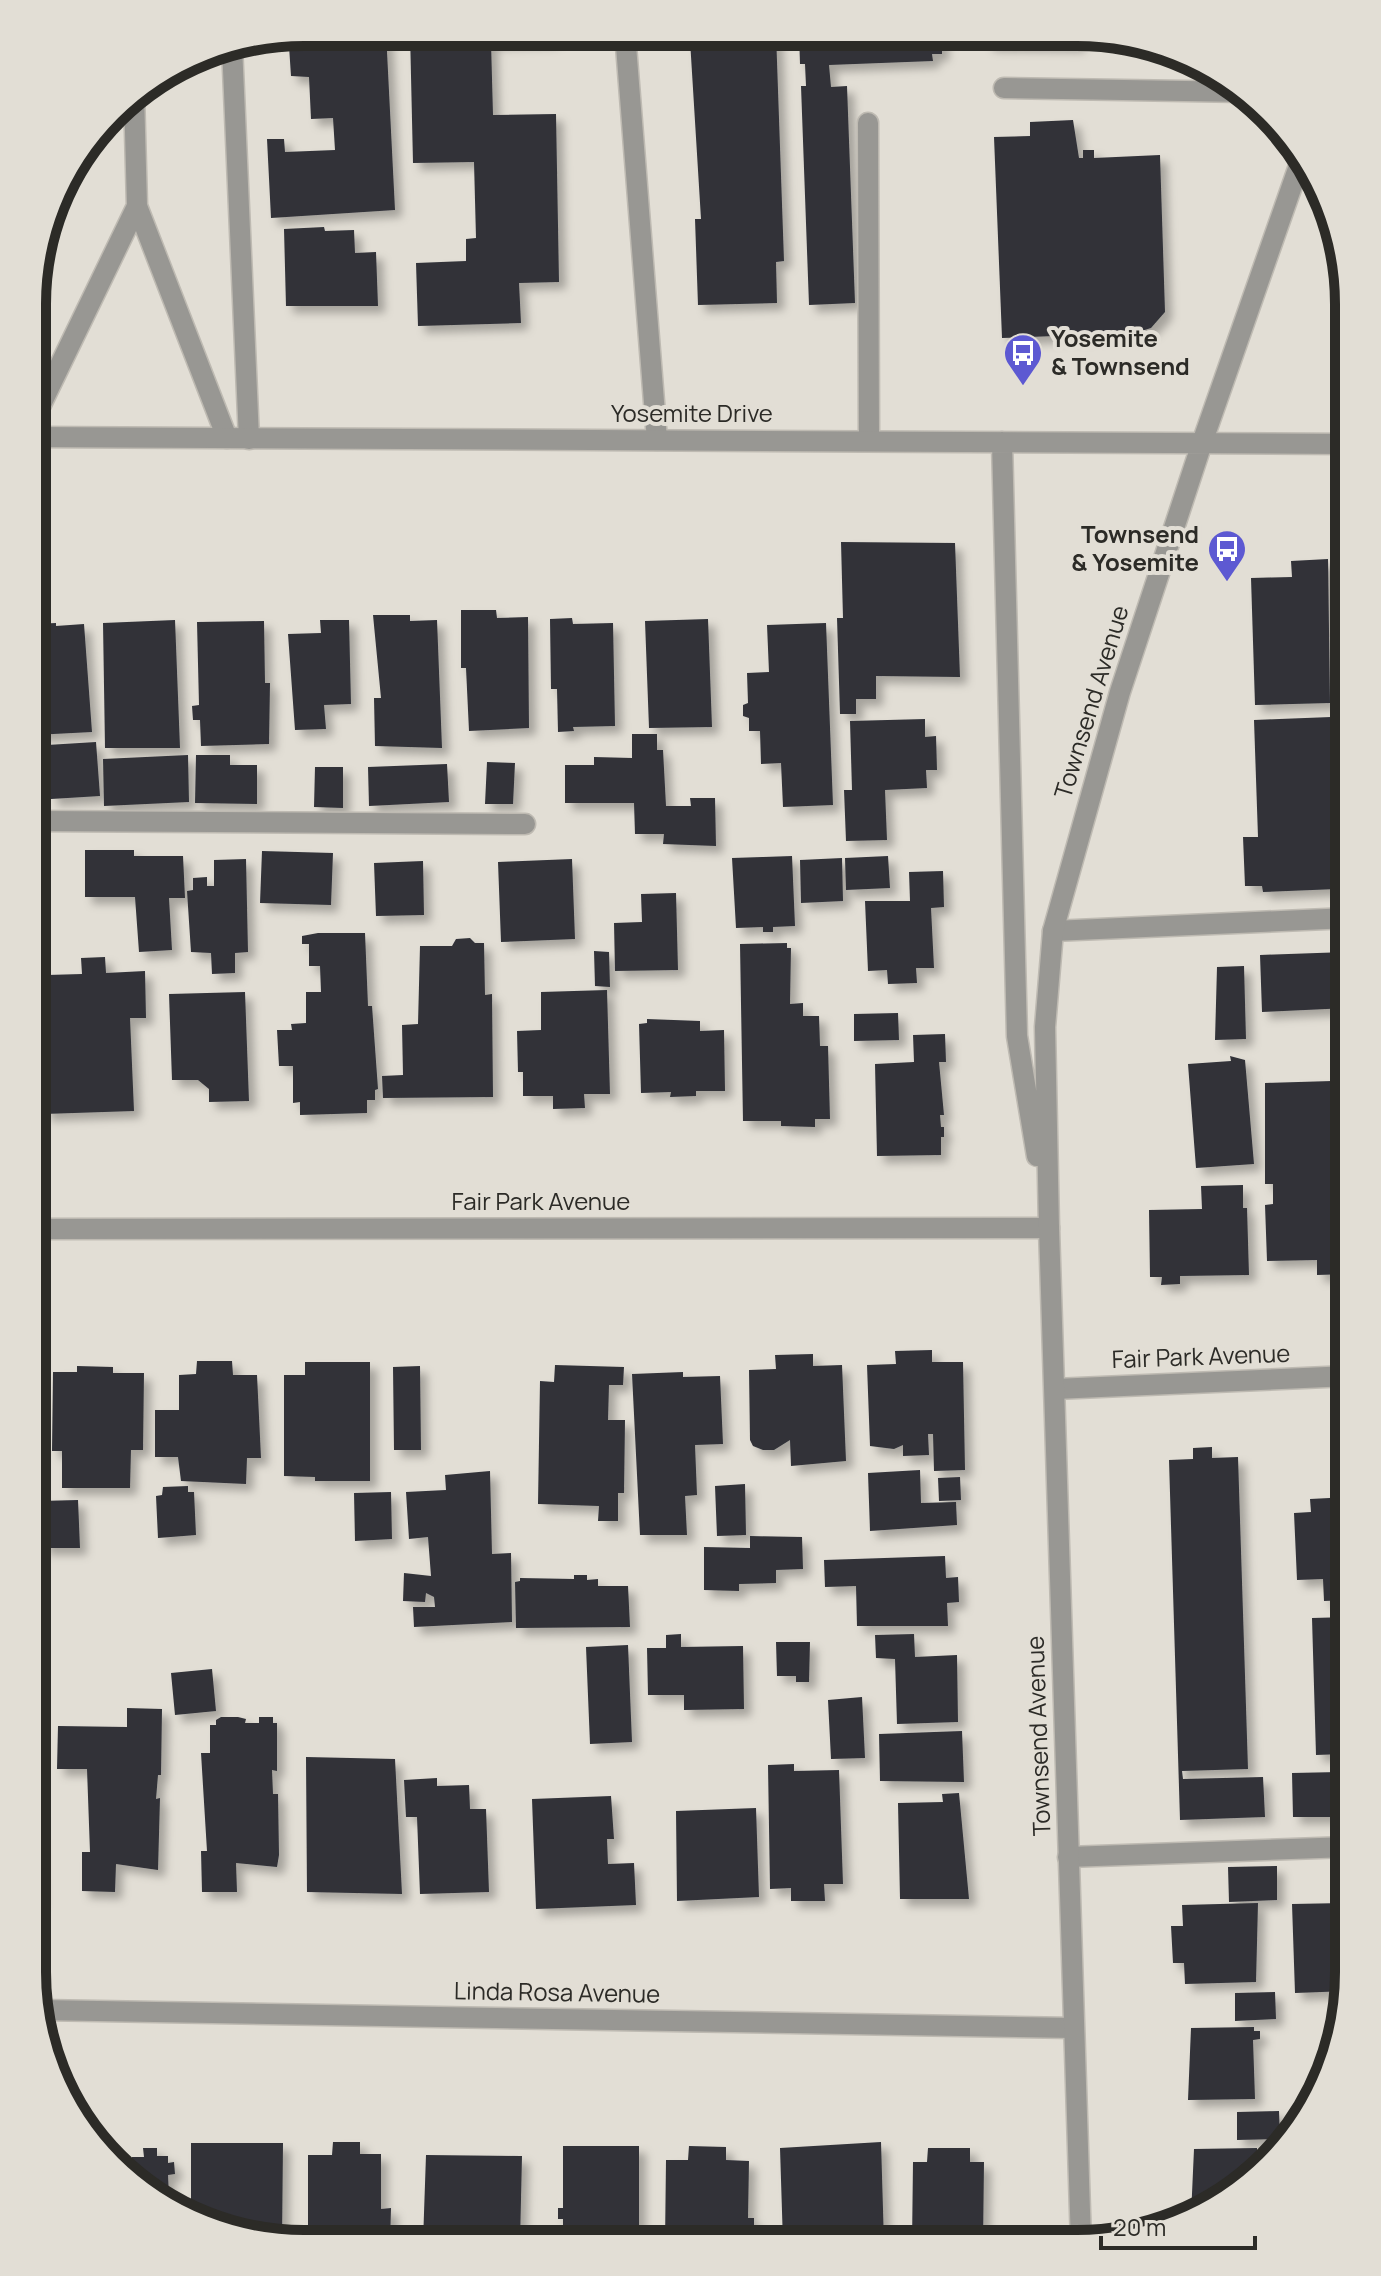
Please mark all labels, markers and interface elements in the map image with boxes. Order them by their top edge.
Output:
place label: Yosemite & Townsend [1051,321,1190,382]
bus stop icon: Yosemite & Townsend [1002,332,1044,387]
street label: Yosemite Drive [611,396,773,429]
place label: Townsend & Yosemite [1071,517,1199,578]
bus stop icon: Townsend & Yosemite [1206,528,1248,583]
street label: Townsend Avenue [1045,601,1136,802]
street label: Fair Park Avenue [452,1184,630,1217]
street label: Fair Park Avenue [1111,1336,1291,1375]
street label: Townsend Avenue [1018,1635,1057,1837]
street label: Linda Rosa Avenue [454,1973,661,2010]
scale bar [1101,2200,1255,2250]
text: 20 m [1113,2210,1166,2243]

